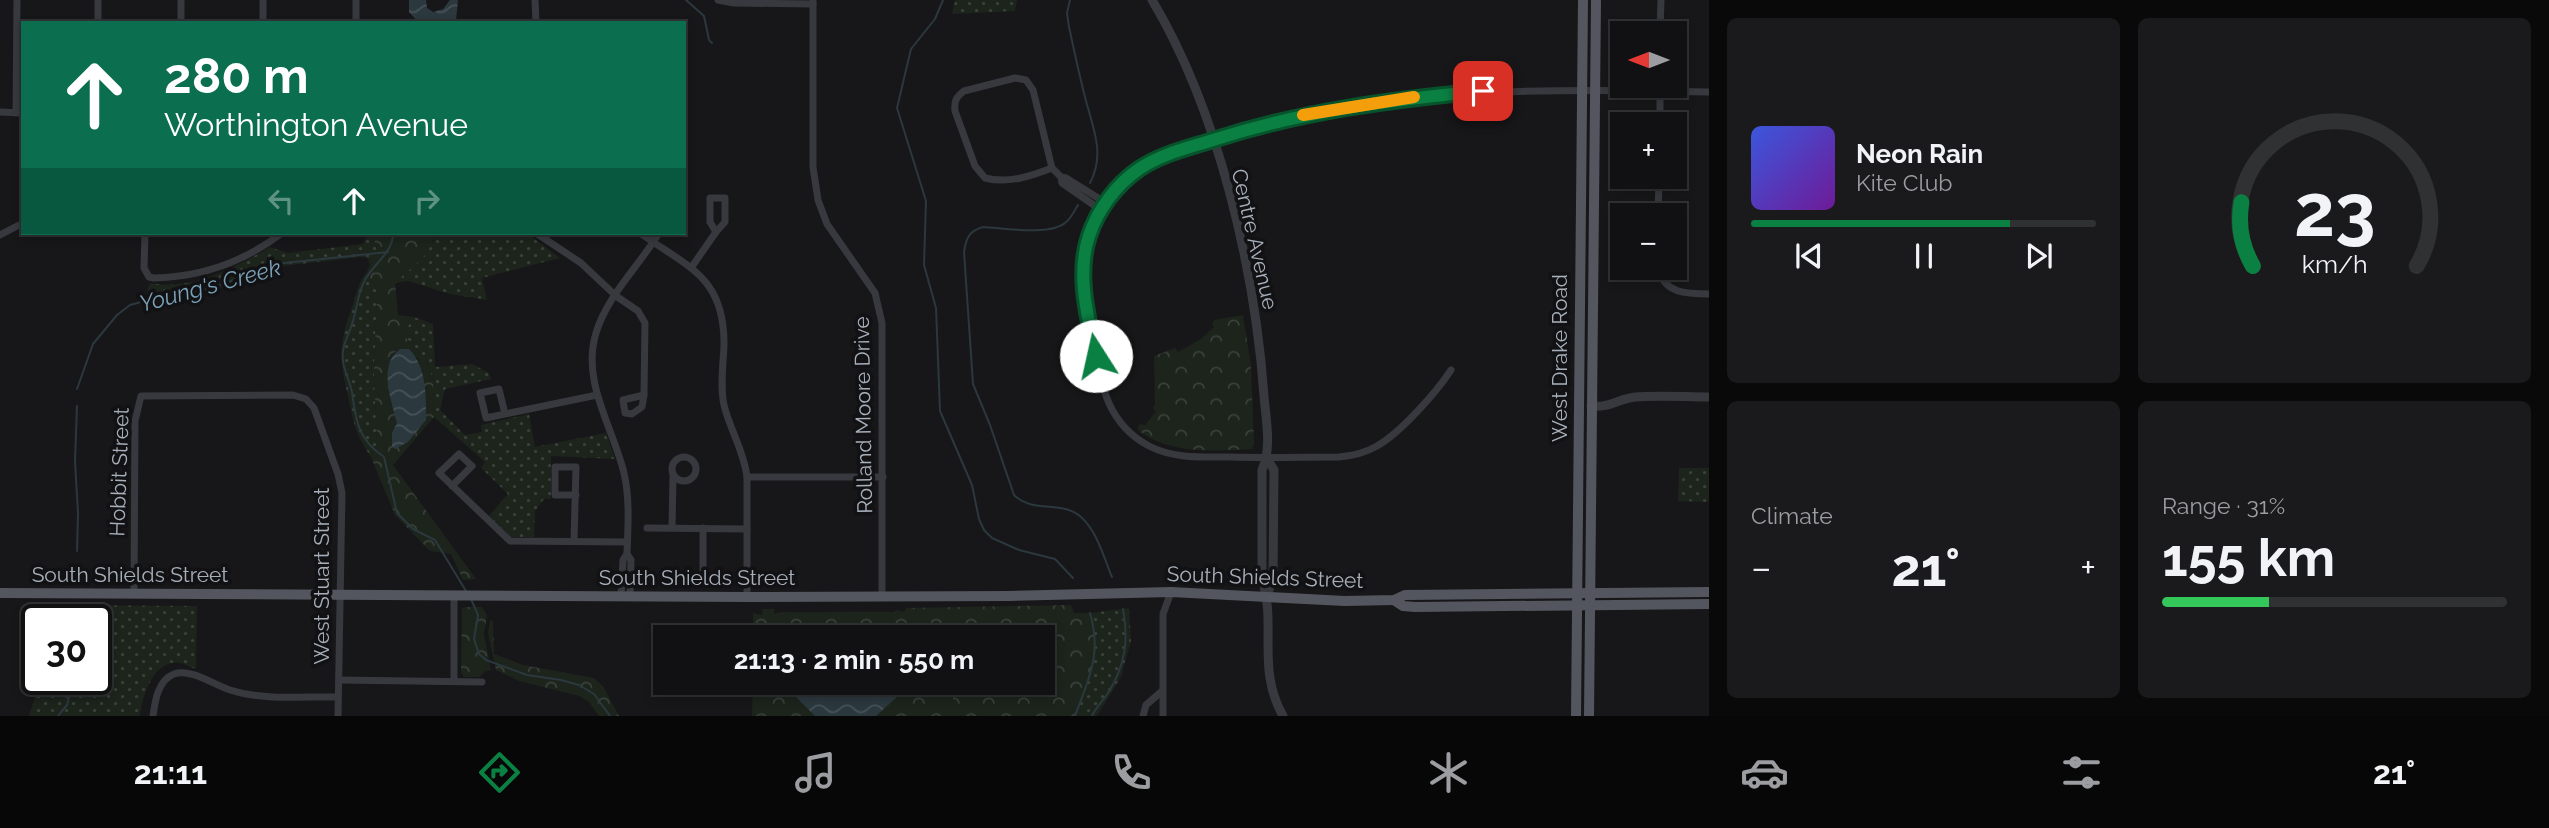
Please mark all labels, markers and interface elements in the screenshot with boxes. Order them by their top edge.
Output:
north arrow [1610,21,1687,98]
map controls [1610,21,1687,280]
text: 280 m [164,47,309,104]
icon: ahead [49,49,140,140]
pin [1453,61,1513,121]
icon: arrive [1464,72,1502,110]
text: Worthington Avenue [164,106,468,143]
button: + [1610,112,1687,189]
text: Neon Rain [1856,139,1983,169]
street label: Centre Avenue [1227,166,1283,312]
text: Kite Club [1856,169,1953,196]
text: 23 [2294,169,2375,254]
icon: left [262,182,300,220]
icon: ahead [335,182,373,220]
icon: right [408,182,446,220]
button: − [1610,203,1687,280]
icon: previous [1790,237,1828,275]
icon: pause [1905,237,1943,275]
icon: next [2020,237,2058,275]
text: km/h [2302,249,2367,279]
water label: Young's Creek [136,253,284,317]
street label: West Drake Road [1547,274,1572,442]
street label: Rolland Moore Drive [849,316,877,514]
position arrow [1059,319,1133,393]
street label: Hobbit Street [104,407,134,537]
street label: West Stuart Street [309,488,334,664]
text: Range · 31% [2162,492,2285,519]
text: Climate [1751,502,1833,529]
text: 155 km [2162,527,2335,588]
text: 21° [1892,537,1960,598]
text: − [1751,545,1771,590]
text: + [2080,545,2096,590]
street label: South Shields Street [1166,561,1364,593]
street label: South Shields Street [32,562,228,587]
street label: South Shields Street [599,565,795,590]
speed limit sign: 30 [21,604,112,695]
text: 21:13 · 2 min · 550 m [734,645,974,675]
icon: directions [475,748,524,797]
icon: music [791,748,840,797]
icon: phone [1107,748,1156,797]
icon: climate [1424,748,1473,797]
icon: car [1740,748,1789,797]
icon: filters [2057,748,2106,797]
text: 21:11 [134,754,207,791]
text: 21° [2373,754,2415,791]

